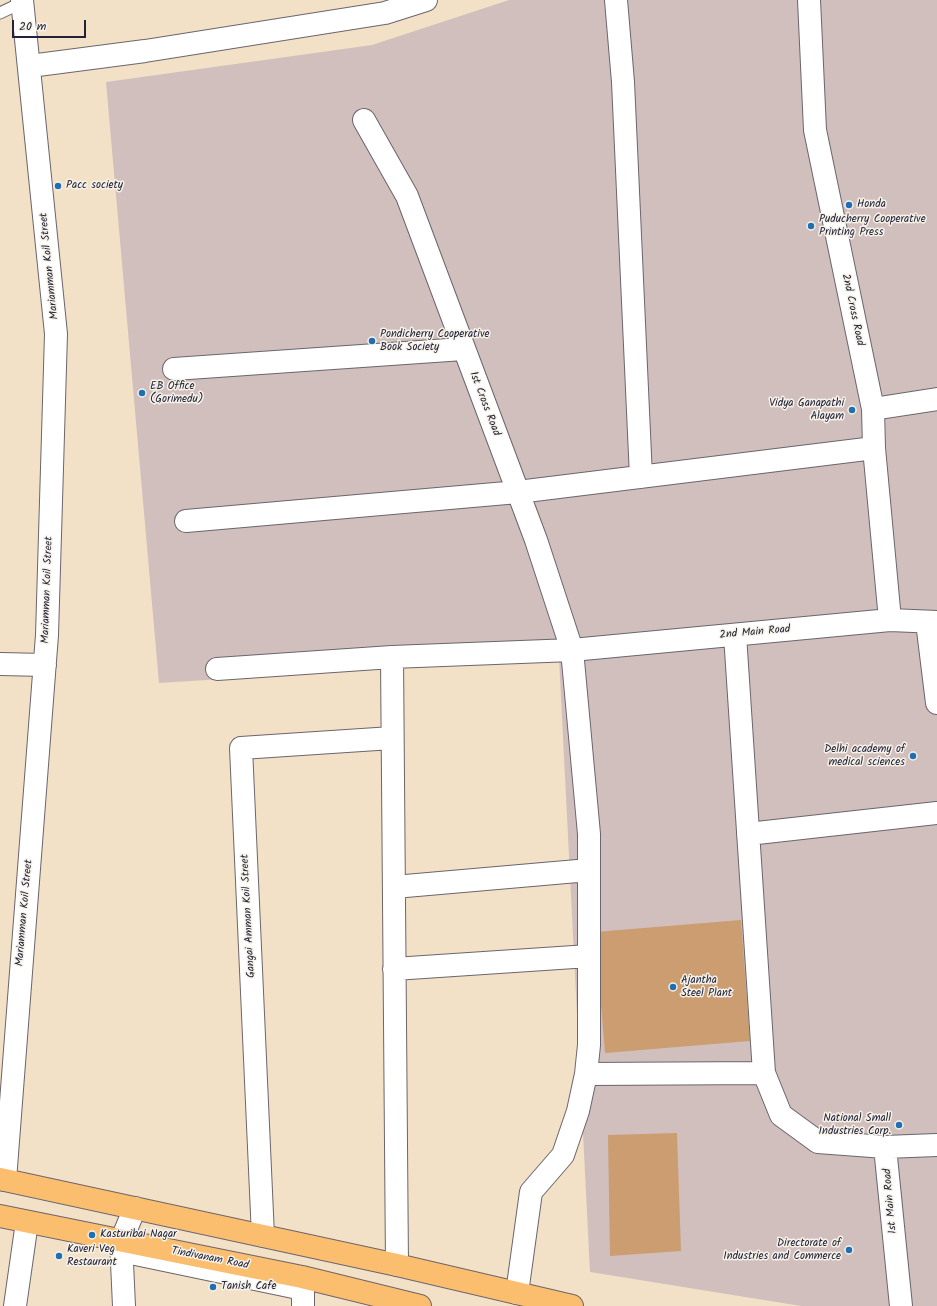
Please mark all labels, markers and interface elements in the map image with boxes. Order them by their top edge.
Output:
scale bar [14,12,88,38]
text: 20 m [19,17,46,36]
place label: Pacc society [66,179,123,193]
marker: Pacc society [53,181,63,191]
place label: Honda [857,198,886,212]
marker: Honda [844,200,854,210]
street label: Mariamman Koil Street [38,212,62,320]
place label: Puducherry Cooperative Printing Press [819,213,926,239]
marker: Puducherry Cooperative Printing Press [806,221,816,231]
street label: 2nd Cross Road [838,273,866,347]
place label: Pondicherry Cooperative Book Society [380,328,490,354]
marker: Pondicherry Cooperative Book Society [367,336,377,346]
street label: 1st Cross Road [466,370,502,438]
place label: EB Office (Gorimedu) [150,380,203,406]
marker: EB Office (Gorimedu) [137,388,147,398]
place label: Vidya Ganapathi Alayam [769,397,844,423]
marker: Vidya Ganapathi Alayam [847,405,857,415]
street label: Mariamman Koil Street [40,536,56,644]
street label: 2nd Main Road [719,623,791,643]
place label: Delhi academy of medical sciences [824,743,905,769]
marker: Delhi academy of medical sciences [908,751,918,761]
street label: Gangai Amman Koil Street [239,854,259,978]
street label: Mariamman Koil Street [14,859,36,967]
place label: Ajantha Steel Plant [681,974,732,1000]
marker: Ajantha Steel Plant [668,982,678,992]
place label: National Small Industries Corp. [819,1112,891,1138]
marker: National Small Industries Corp. [894,1120,904,1130]
street label: 1st Main Road [882,1168,900,1234]
place label: Kasturibai Nagar [100,1228,177,1242]
marker: Kasturibai Nagar [87,1230,97,1240]
place label: Directorate of Industries and Commerce [723,1237,841,1263]
place label: Kaveri Veg Restaurant [67,1243,117,1269]
street label: Tindivanam Road [170,1245,250,1273]
marker: Directorate of Industries and Commerce [844,1245,854,1255]
marker: Kaveri Veg Restaurant [54,1251,64,1261]
place label: Tanish Cafe [221,1280,276,1294]
marker: Tanish Cafe [208,1282,218,1292]

